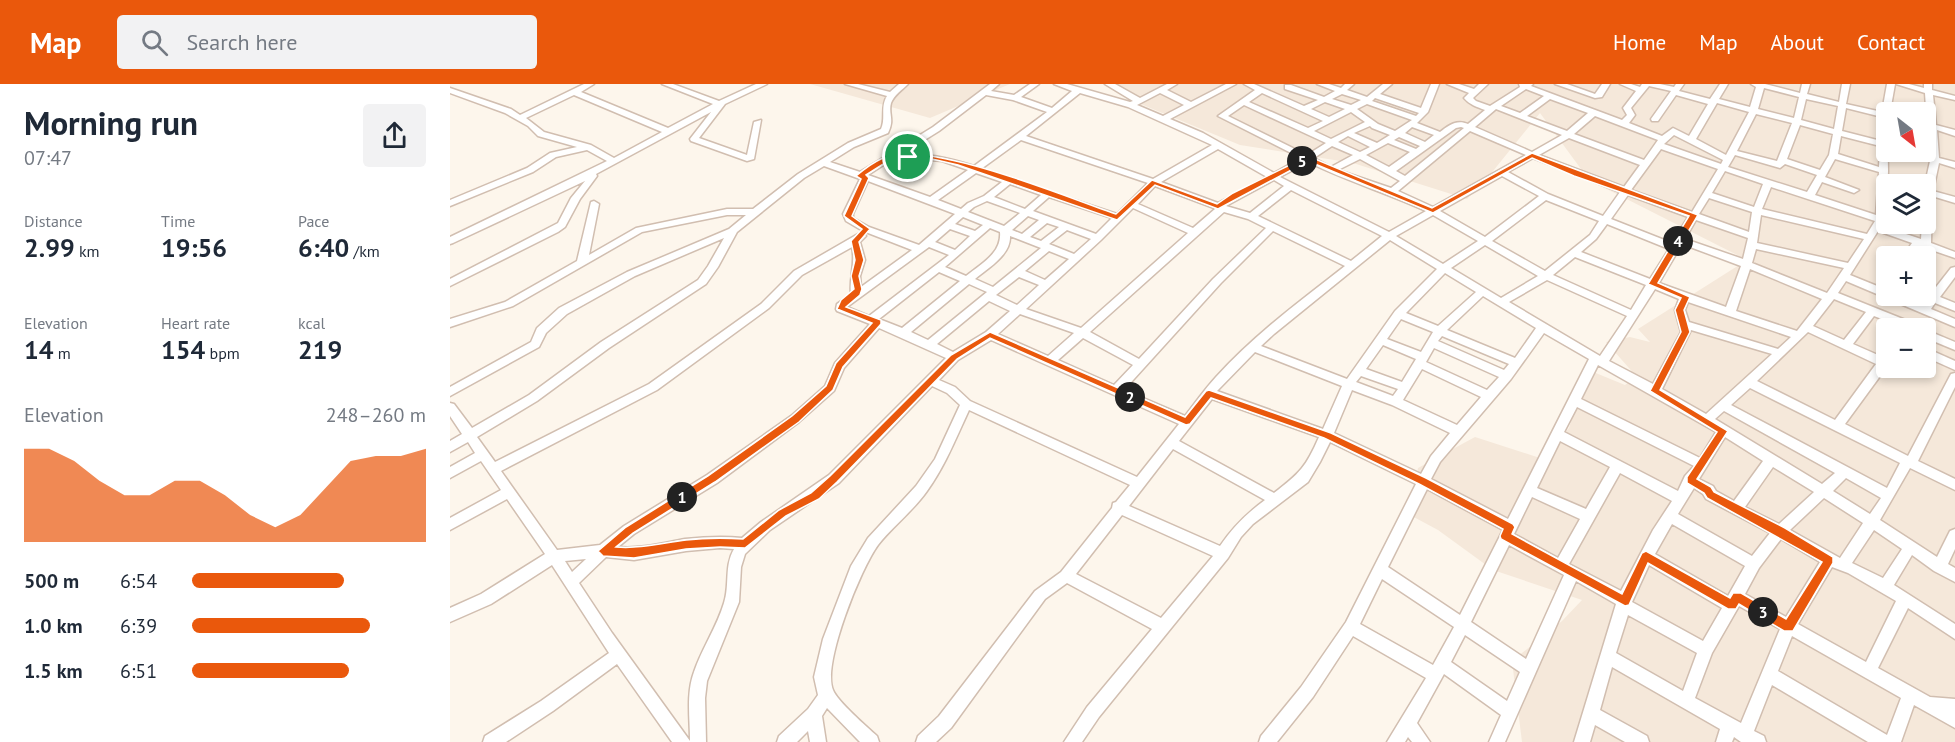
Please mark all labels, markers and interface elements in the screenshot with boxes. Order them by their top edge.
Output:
search box [117,15,537,69]
text: Map [30,24,81,61]
icon: search [138,26,171,59]
text: Search here [186,28,297,56]
text: Home [1613,29,1666,56]
text: Map [1699,29,1738,56]
text: About [1771,29,1824,56]
text: Contact [1857,29,1925,56]
text: Morning run [24,101,198,144]
north arrow [1876,102,1936,162]
map controls [1876,102,1936,378]
button: share [363,104,426,167]
pin [882,131,933,182]
icon: arrive [891,140,924,173]
text: 07:47 [24,145,72,171]
pin: 5 [1287,146,1317,176]
text: 5 [1297,151,1307,171]
button: layers [1876,174,1936,234]
text: Distance [24,211,83,231]
text: Time [161,211,195,231]
text: Pace [298,211,329,231]
pin: 4 [1663,226,1693,256]
text: 2.99 [24,231,75,264]
text: 19:56 [161,231,227,264]
text: 6:40 [298,231,349,264]
text: 4 [1673,231,1683,251]
text: km [75,241,100,261]
text: /km [349,241,380,261]
button: + [1876,246,1936,306]
text: Elevation [24,313,88,333]
text: Heart rate [161,313,230,333]
text: kcal [298,313,325,333]
button: − [1876,318,1936,378]
text: 14 [24,333,53,366]
text: 154 [161,333,205,366]
text: 219 [298,333,342,366]
text: m [53,343,71,363]
text: bpm [205,343,240,363]
pin: 2 [1115,382,1145,412]
text: 2 [1125,387,1135,407]
text: Elevation [24,402,104,428]
text: 248–260 m [326,402,426,428]
pin: 1 [667,482,697,512]
text: 1 [677,487,687,507]
text: 500 m [24,568,79,594]
text: 6:54 [120,568,157,594]
pin: 3 [1748,597,1778,627]
text: 3 [1758,602,1768,622]
text: 1.0 km [24,613,83,639]
text: 6:39 [120,613,157,639]
text: 1.5 km [24,658,83,684]
text: 6:51 [120,658,157,684]

